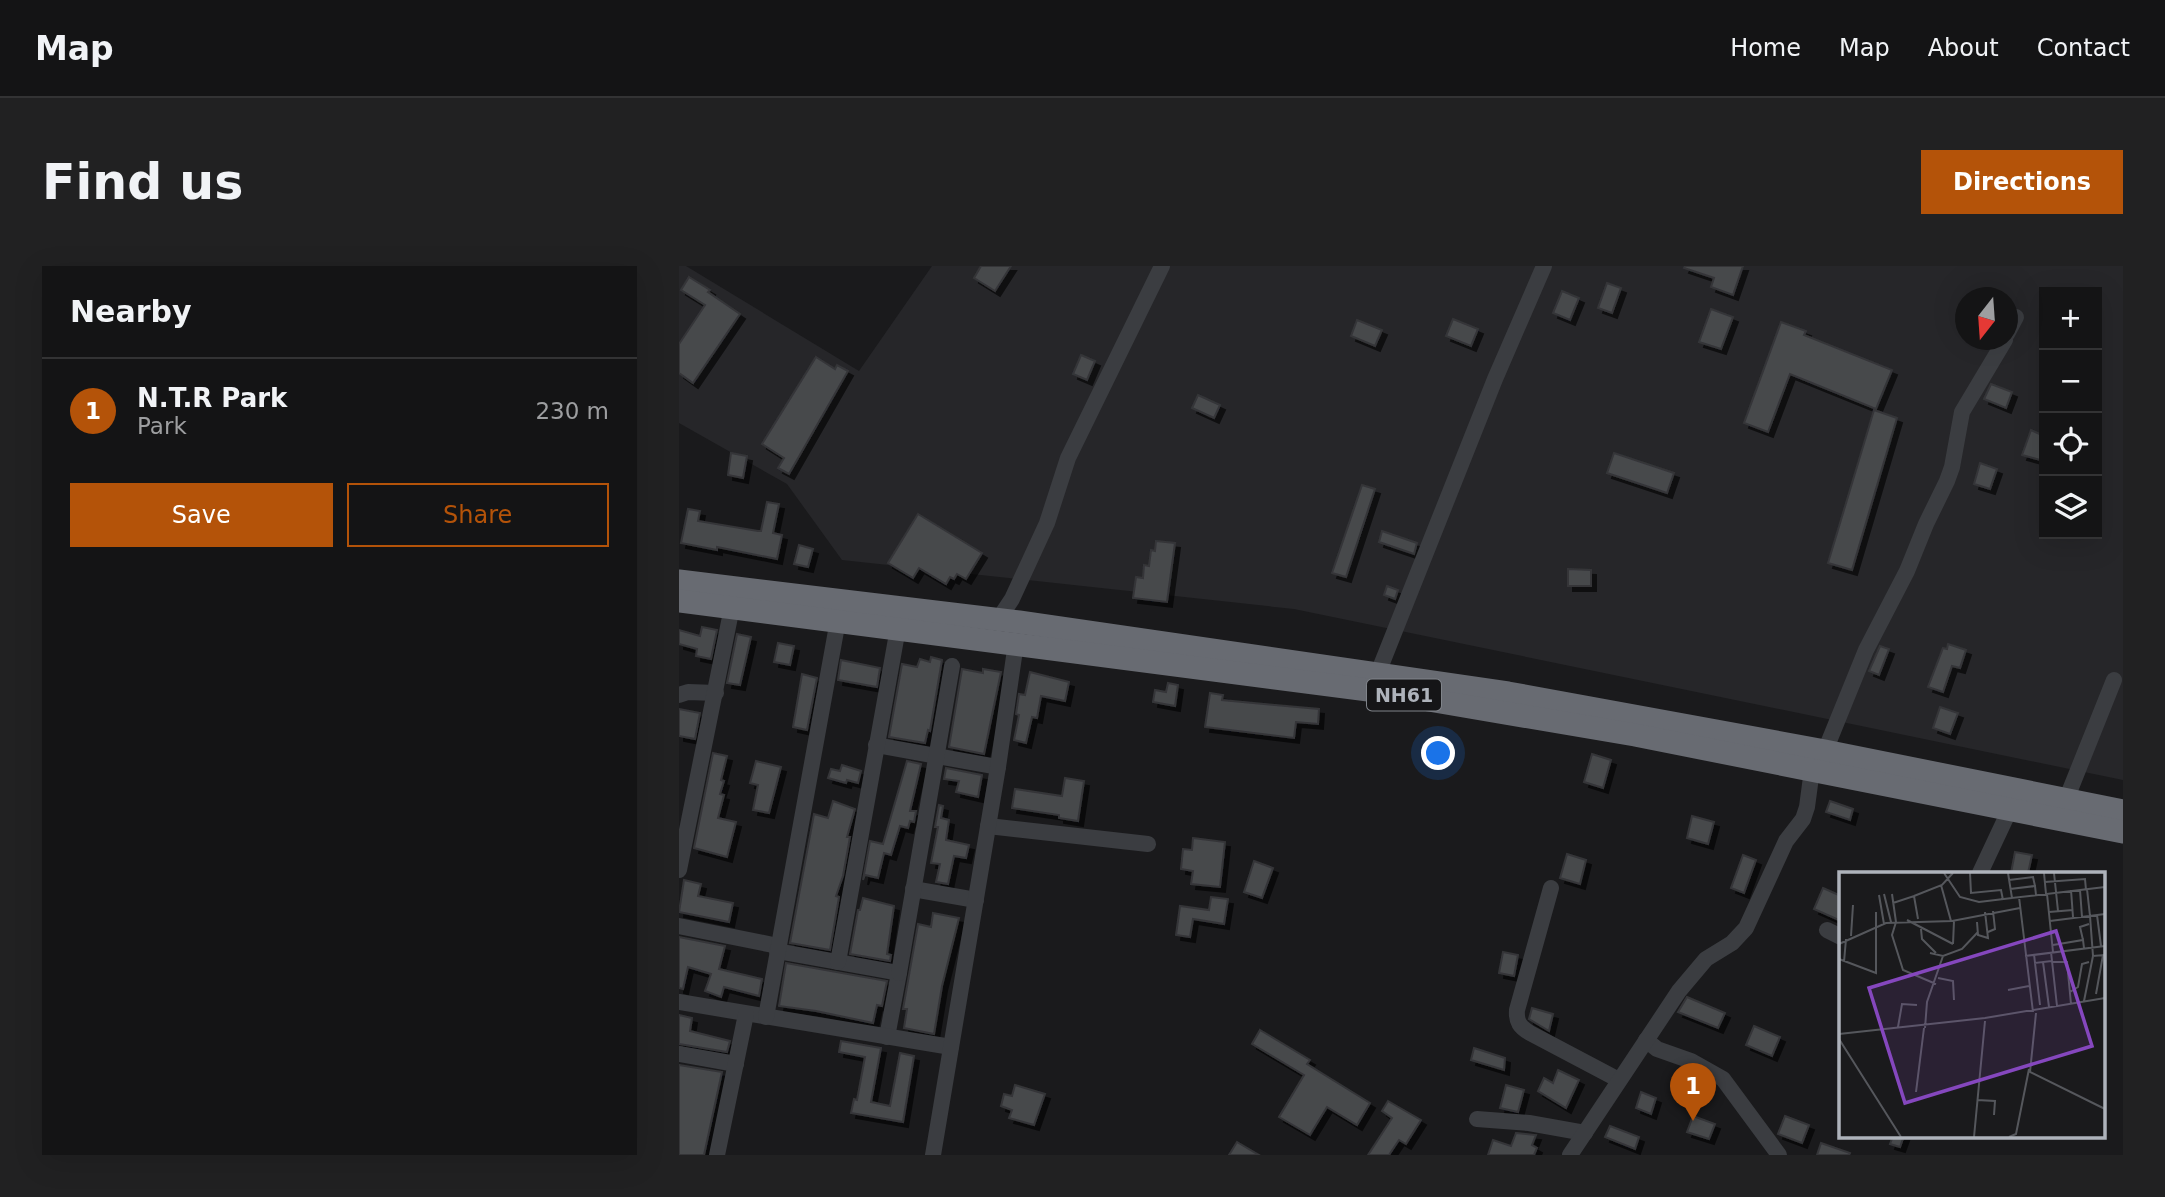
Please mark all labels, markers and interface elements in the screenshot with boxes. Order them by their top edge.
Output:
text: Map [35,29,114,68]
text: Home [1730,34,1801,62]
text: Map [1839,34,1890,62]
text: About [1928,34,1999,62]
text: Contact [2037,34,2130,62]
button: Directions [1921,150,2123,214]
text: Find us [42,154,243,211]
north arrow [1955,287,2018,350]
map controls [2039,287,2102,539]
button: + [2039,287,2102,350]
text: Nearby [70,294,192,329]
button: − [2039,350,2102,413]
text: N.T.R Park [137,383,287,413]
text: 1 [85,398,101,424]
text: 230 m [535,398,609,424]
text: Park [137,413,187,439]
button: locate [2039,413,2102,476]
button: layers [2039,476,2102,539]
button: Save [70,483,333,547]
button: Share [347,483,609,547]
road number: NH61 [1367,680,1441,710]
your location [1421,736,1455,770]
inset map [1839,872,2105,1138]
pin: 1 [1670,1063,1716,1121]

